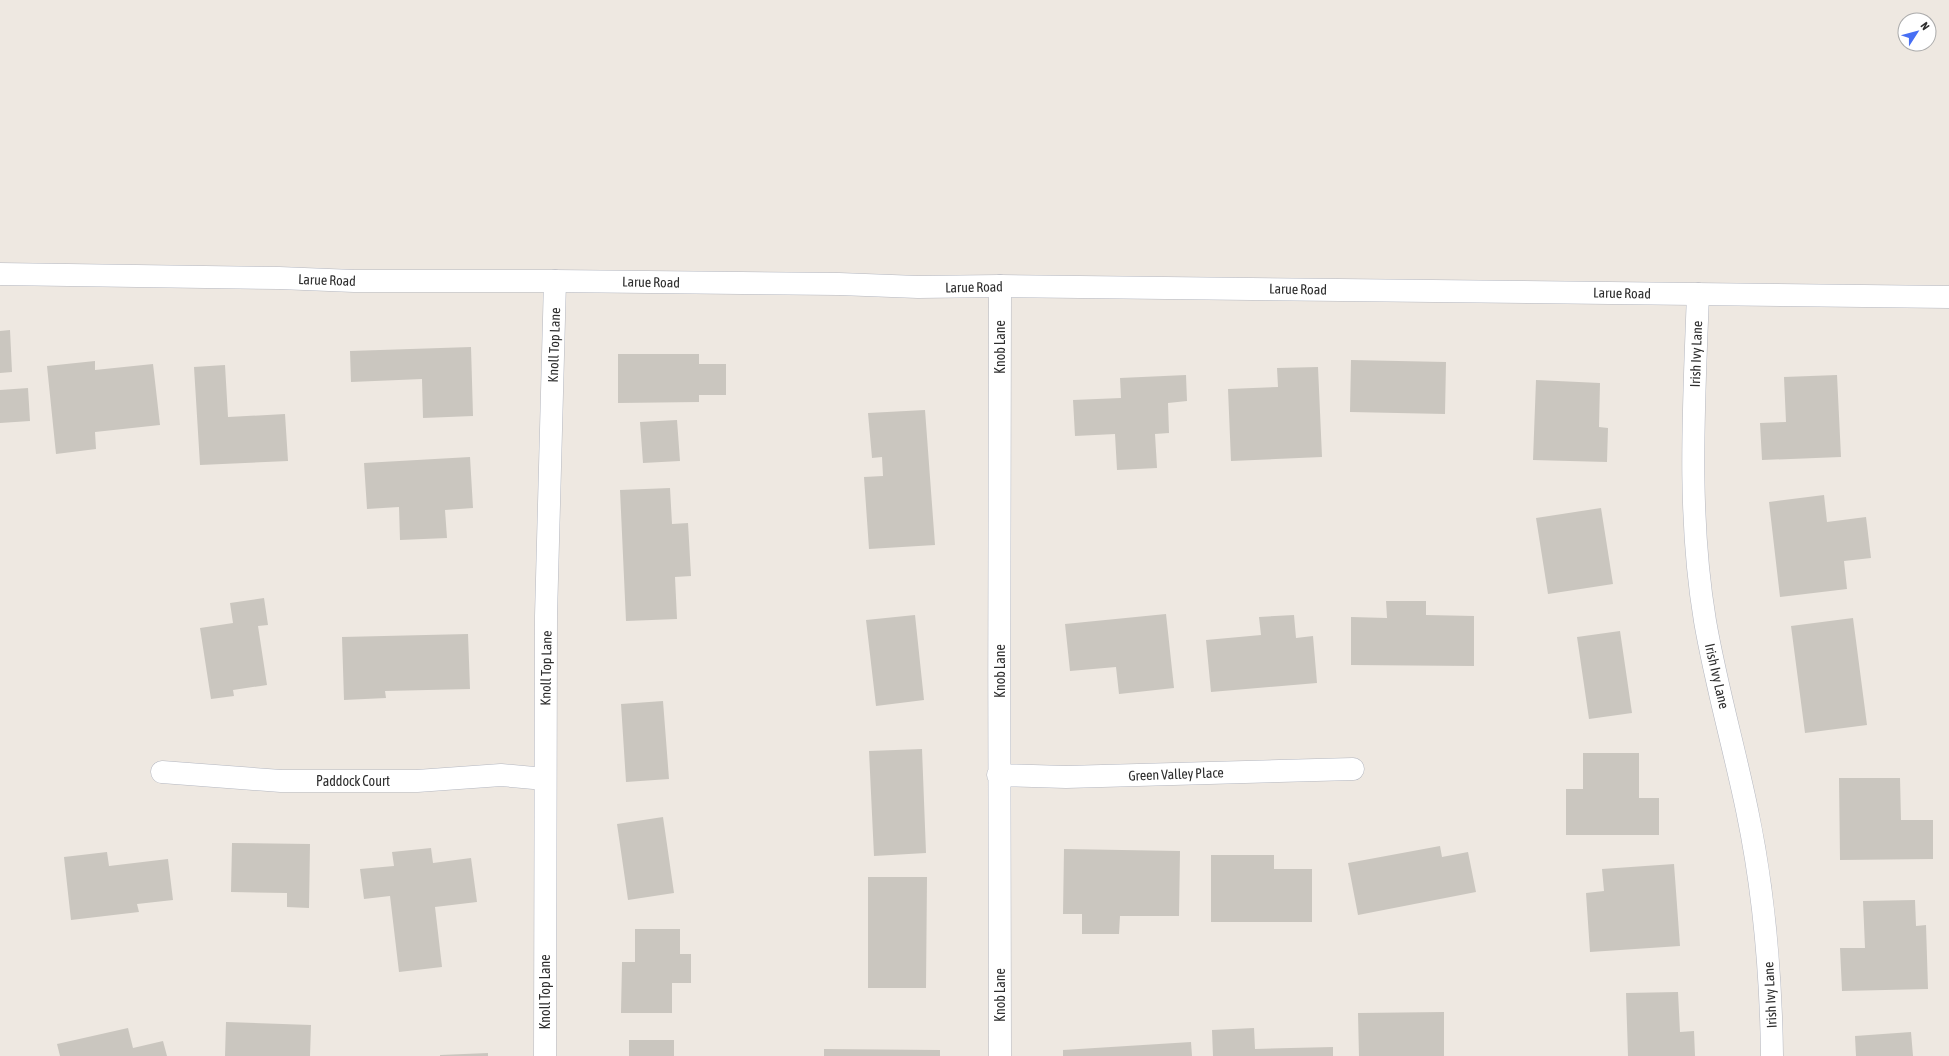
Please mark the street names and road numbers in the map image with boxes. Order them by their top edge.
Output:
street label: Larue Road [298,271,356,289]
street label: Larue Road [622,273,680,291]
street label: Larue Road [945,278,1003,296]
street label: Larue Road [1269,280,1327,298]
street label: Larue Road [1593,284,1651,302]
street label: Knoll Top Lane [545,307,563,383]
street label: Knob Lane [992,320,1008,374]
street label: Irish Ivy Lane [1687,320,1705,388]
street label: Knoll Top Lane [537,630,555,706]
street label: Irish Ivy Lane [1702,642,1732,710]
street label: Knob Lane [992,644,1008,698]
street label: Green Valley Place [1128,764,1224,784]
street label: Paddock Court [316,773,390,789]
street label: Knoll Top Lane [537,954,553,1030]
street label: Irish Ivy Lane [1760,961,1780,1029]
street label: Knob Lane [992,968,1008,1022]

